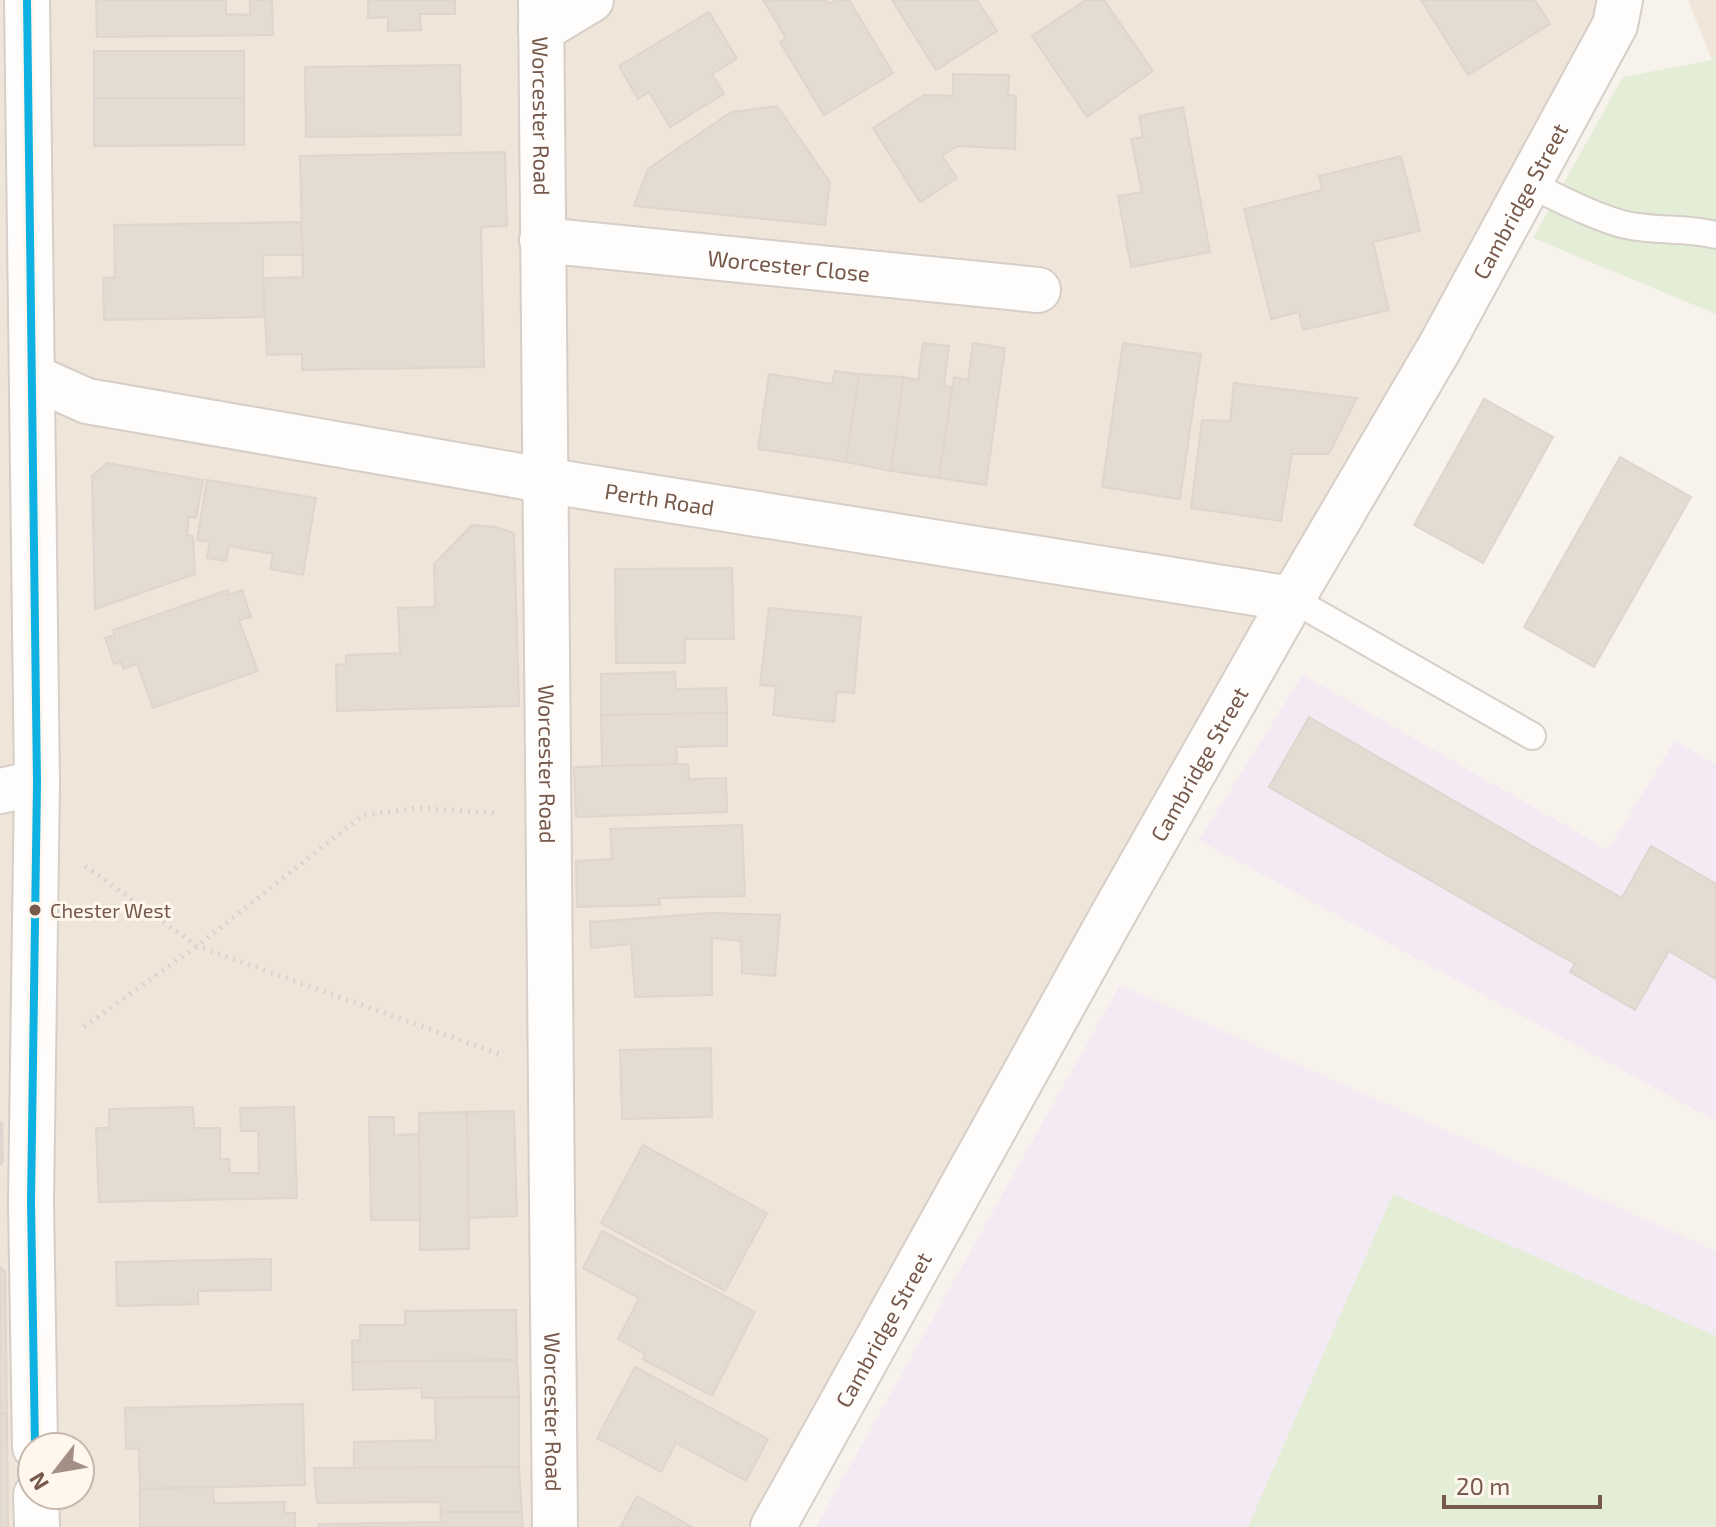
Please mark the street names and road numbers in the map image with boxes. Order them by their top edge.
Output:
street label: Worcester Road [528,36,556,196]
street label: Cambridge Street [1467,118,1572,283]
street label: Worcester Close [706,244,871,286]
street label: Perth Road [603,477,716,520]
street label: Cambridge Street [1144,682,1253,845]
street label: Worcester Road [534,684,562,844]
street label: Cambridge Street [829,1247,936,1412]
street label: Worcester Road [540,1332,568,1492]

